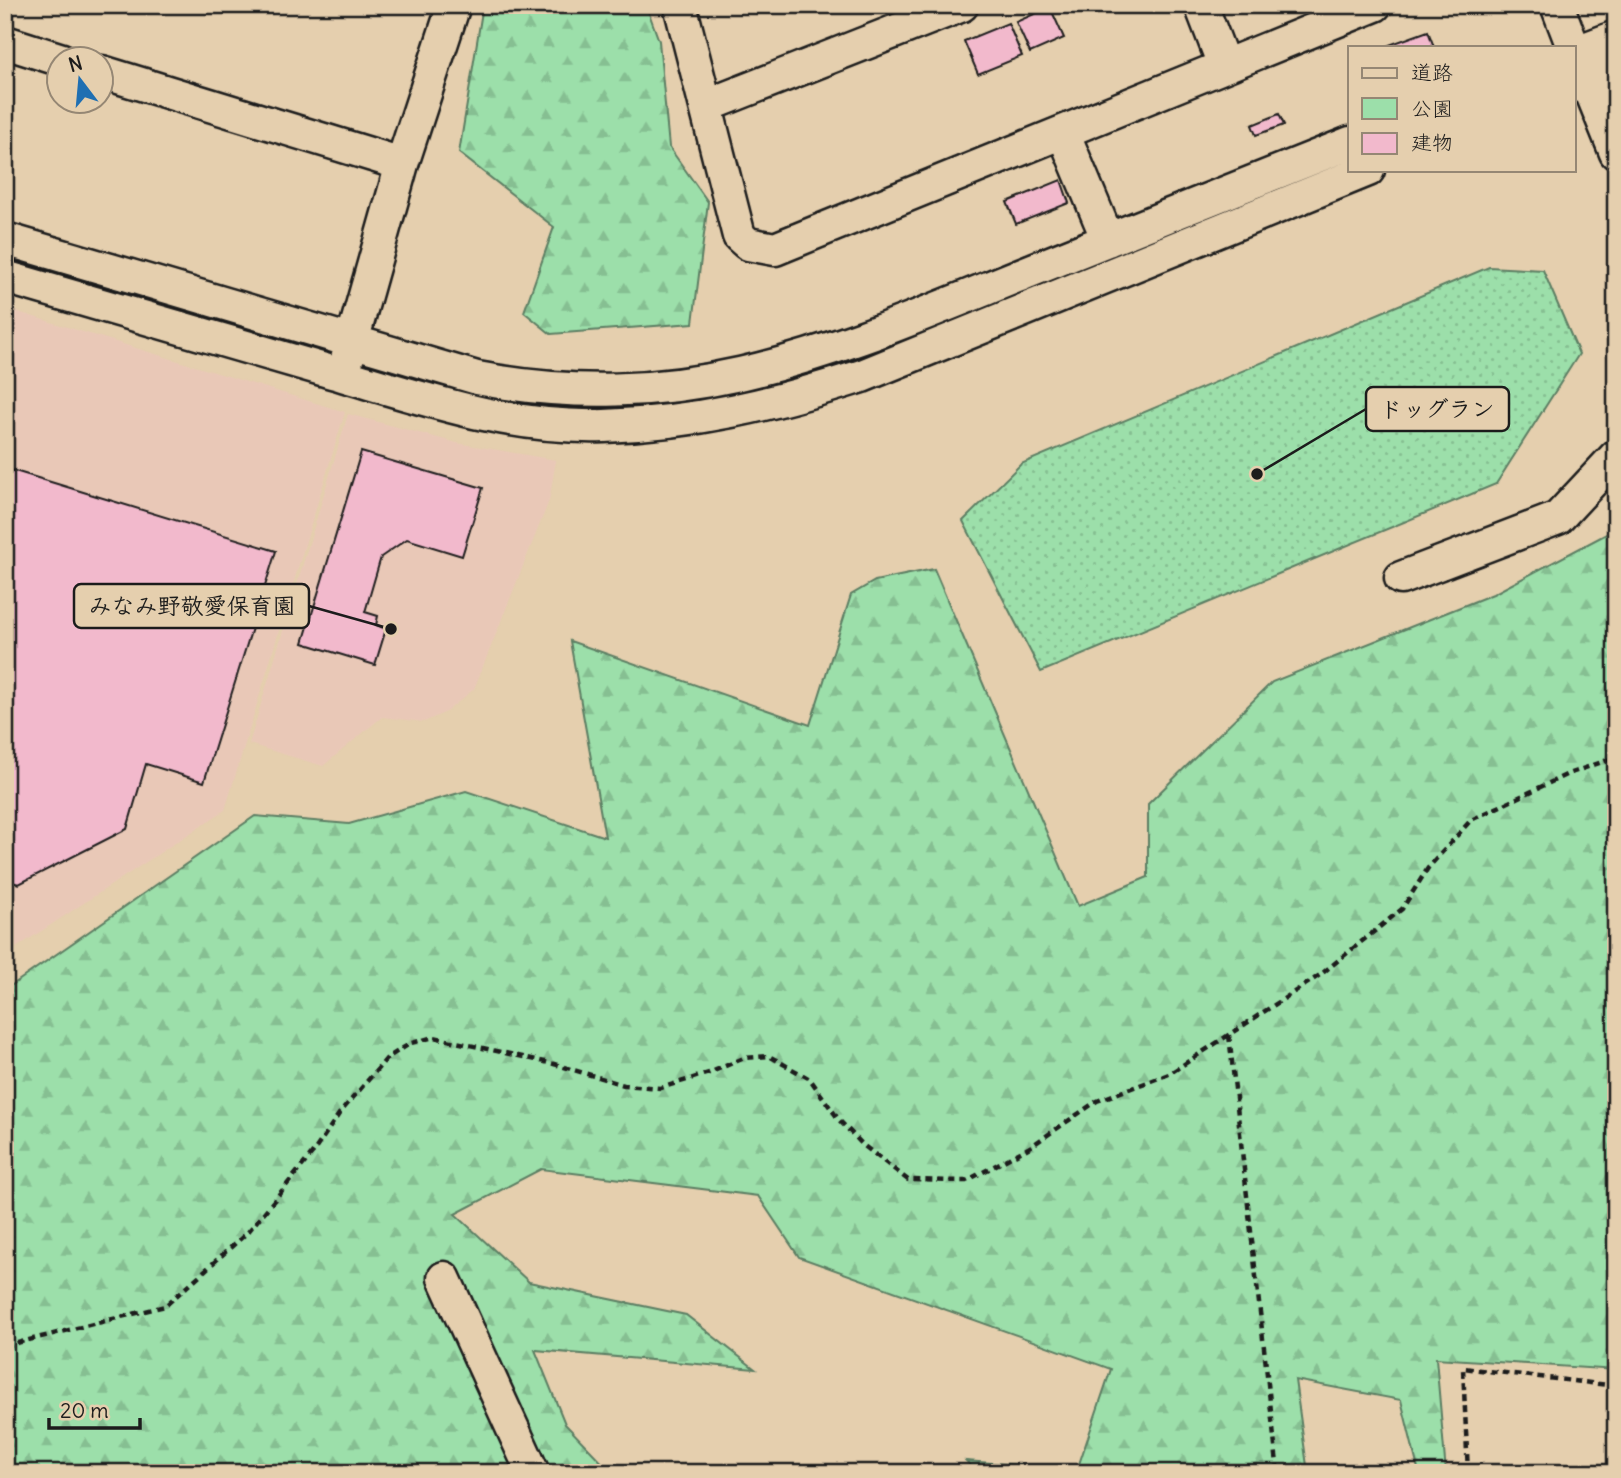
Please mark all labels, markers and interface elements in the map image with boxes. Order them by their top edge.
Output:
north arrow [46,46,116,116]
legend [1348,46,1576,172]
text: N [66,50,85,77]
text: 道路 [1411,59,1453,86]
text: 公園 [1411,95,1453,122]
text: 建物 [1411,129,1453,156]
callout: ドッグラン [1366,387,1509,431]
text: ドッグラン [1380,394,1495,423]
callout: みなみ野敬愛保育園 [74,584,309,628]
text: みなみ野敬愛保育園 [89,591,296,620]
scale bar [49,1387,140,1431]
text: 20 m [60,1397,109,1424]

